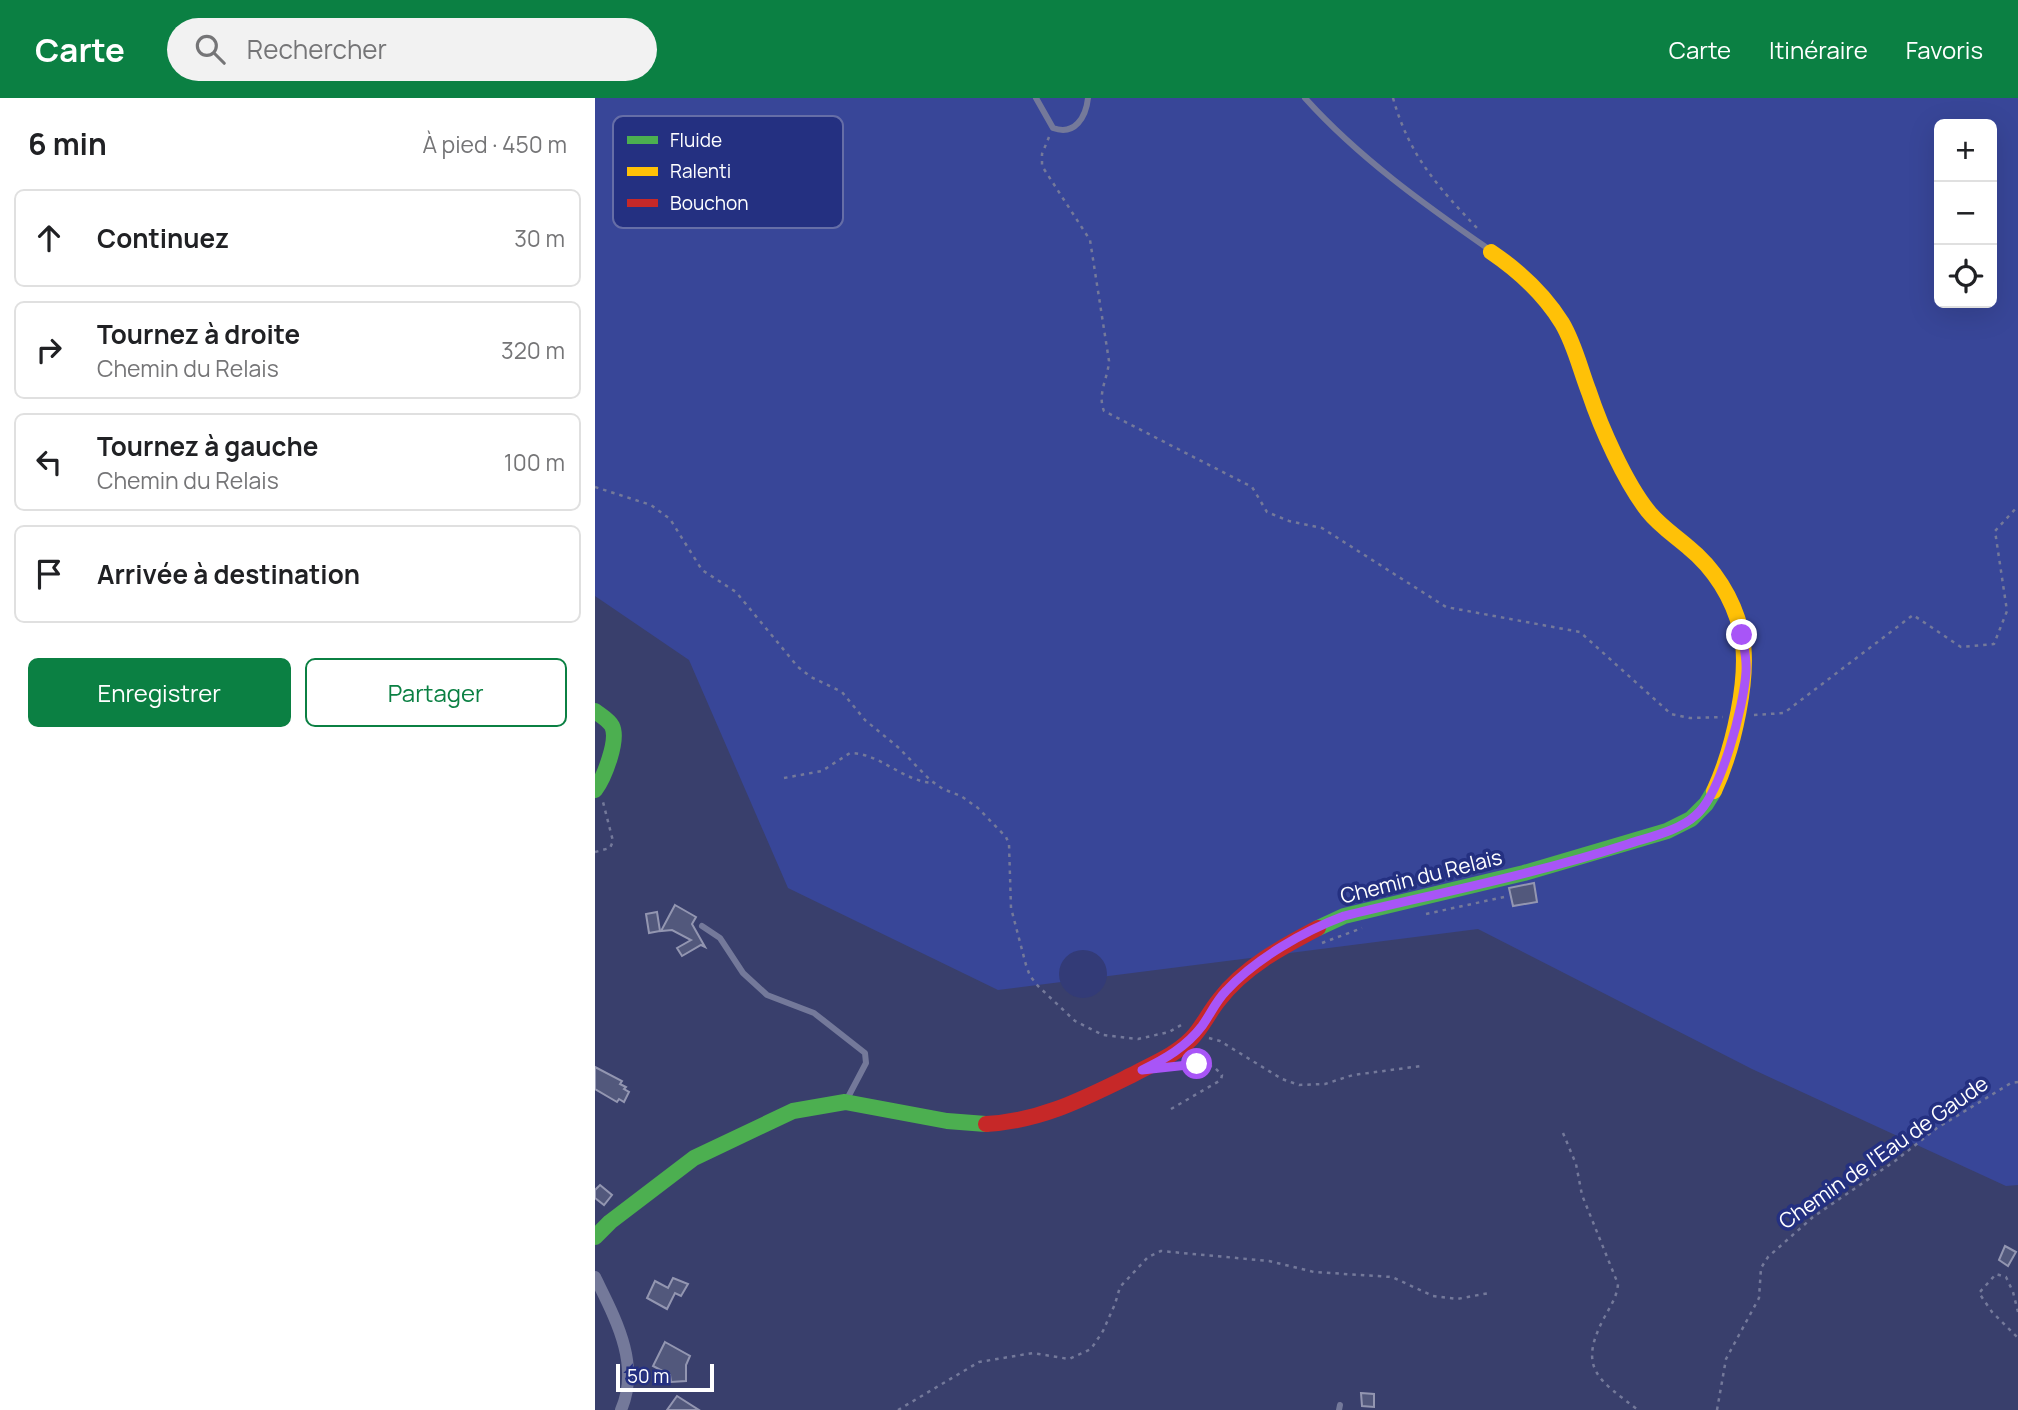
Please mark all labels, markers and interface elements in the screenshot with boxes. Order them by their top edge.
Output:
search box [167,18,657,81]
text: Carte [35,27,125,72]
icon: search [191,30,229,68]
text: Rechercher [247,31,387,67]
text: Carte [1669,33,1731,66]
text: Itinéraire [1769,33,1868,66]
text: Favoris [1906,33,1983,66]
legend [613,116,843,228]
map controls [1934,119,1997,308]
button: + [1934,119,1997,182]
text: 6 min [28,123,107,164]
text: Fluide [670,127,722,153]
text: À pied · 450 m [422,128,567,160]
text: Ralenti [670,158,731,184]
button: − [1934,182,1997,245]
text: Bouchon [670,190,749,216]
icon: ahead [30,219,68,257]
text: Continuez [97,220,229,256]
text: 30 m [514,222,565,254]
button: locate [1934,245,1997,308]
text: Tournez à droite [97,316,300,352]
icon: right [30,331,68,369]
text: 320 m [501,334,565,366]
text: Chemin du Relais [97,352,279,384]
text: Tournez à gauche [97,428,318,464]
icon: left [30,443,68,481]
text: 100 m [504,446,565,478]
text: Chemin du Relais [97,464,279,496]
icon: arrive [30,555,68,593]
text: Arrivée à destination [97,556,360,592]
route end [1726,619,1757,650]
button: Enregistrer [28,658,291,727]
button: Partager [305,658,567,727]
street label: Chemin du Relais [1337,842,1505,910]
route start [1181,1048,1212,1079]
street label: Chemin de l'Eau de Gaude [1773,1069,1993,1235]
scale bar [616,1361,714,1393]
text: 50 m [627,1363,669,1389]

